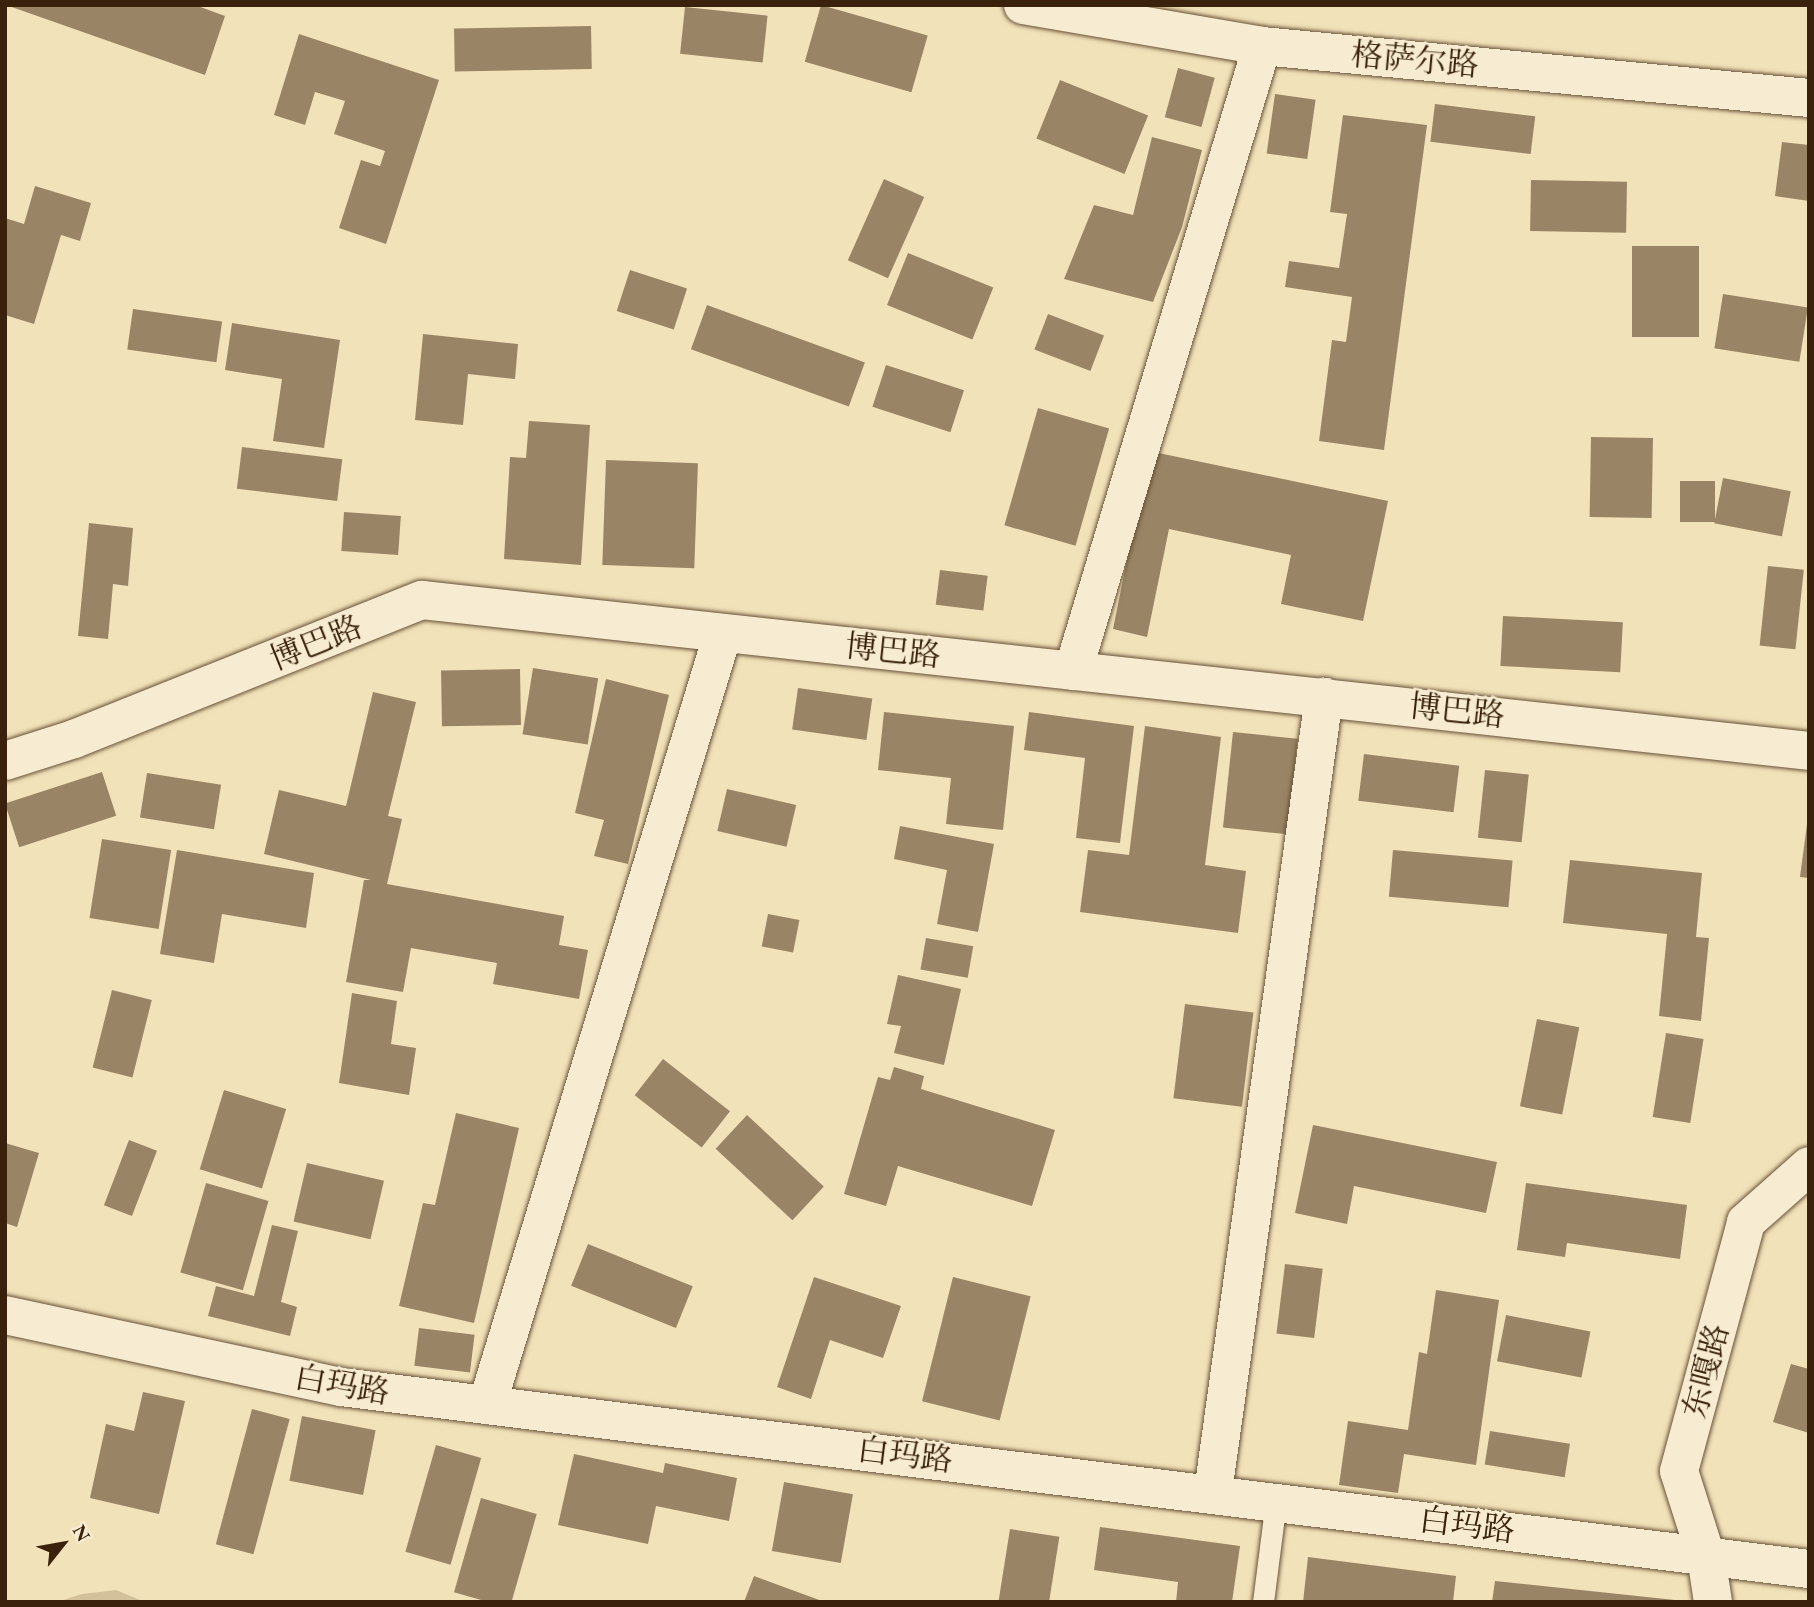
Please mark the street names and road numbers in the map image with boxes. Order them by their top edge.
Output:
street label: 格萨尔路 [1350,35,1480,85]
street label: 博巴路 [264,607,368,679]
street label: 博巴路 [843,627,943,675]
street label: 博巴路 [1407,687,1507,735]
street label: 东嘎路 [1675,1320,1737,1422]
street label: 白玛路 [291,1358,393,1412]
street label: 白玛路 [855,1430,955,1480]
street label: 白玛路 [1417,1500,1517,1550]

